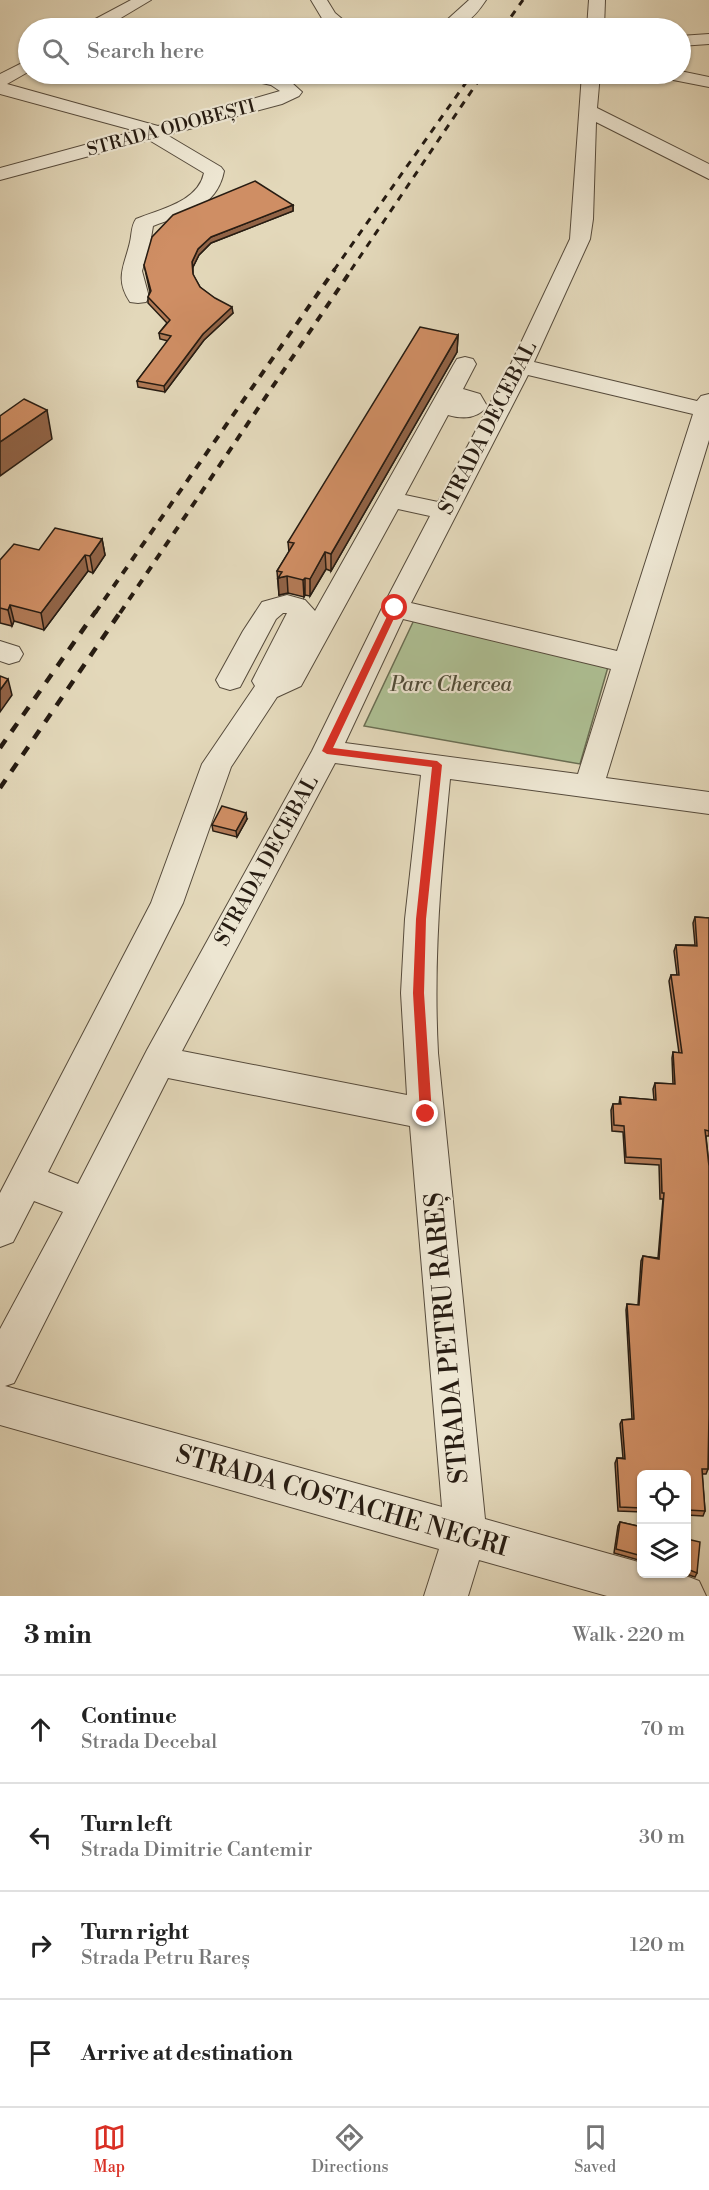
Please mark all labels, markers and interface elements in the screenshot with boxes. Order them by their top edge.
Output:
search box [18,18,691,84]
icon: search [39,35,72,68]
text: Search here [87,38,204,65]
street label: STRADA ODOBEȘTI [84,94,258,162]
street label: STRADA DECEBAL [433,337,543,519]
route start [381,594,407,620]
park label: Parc Chercea [389,672,512,698]
street label: STRADA DECEBAL [209,771,325,951]
route end [412,1100,438,1126]
street label: STRADA PETRU RAREȘ [418,1191,476,1485]
street label: STRADA COSTACHE NEGRI [172,1438,512,1564]
map controls [637,1470,691,1578]
button: locate [637,1470,691,1524]
button: layers [637,1524,691,1578]
text: 3 min [24,1619,92,1651]
text: Walk · 220 m [572,1623,685,1648]
text: Continue [81,1703,177,1730]
icon: ahead [24,1713,57,1746]
text: 70 m [641,1717,685,1742]
text: Strada Decebal [81,1730,217,1755]
text: Turn left [81,1811,172,1838]
icon: left [24,1821,57,1854]
text: 30 m [639,1825,685,1850]
text: Strada Dimitrie Cantemir [81,1838,312,1863]
text: Turn right [81,1919,189,1946]
icon: right [24,1929,57,1962]
text: 120 m [630,1933,685,1958]
text: Strada Petru Rareș [81,1946,250,1971]
icon: arrive [24,2037,57,2070]
text: Arrive at destination [81,2040,293,2067]
tab: Map [93,2121,126,2177]
tab: Directions [311,2121,389,2177]
tab: Saved [574,2121,616,2177]

